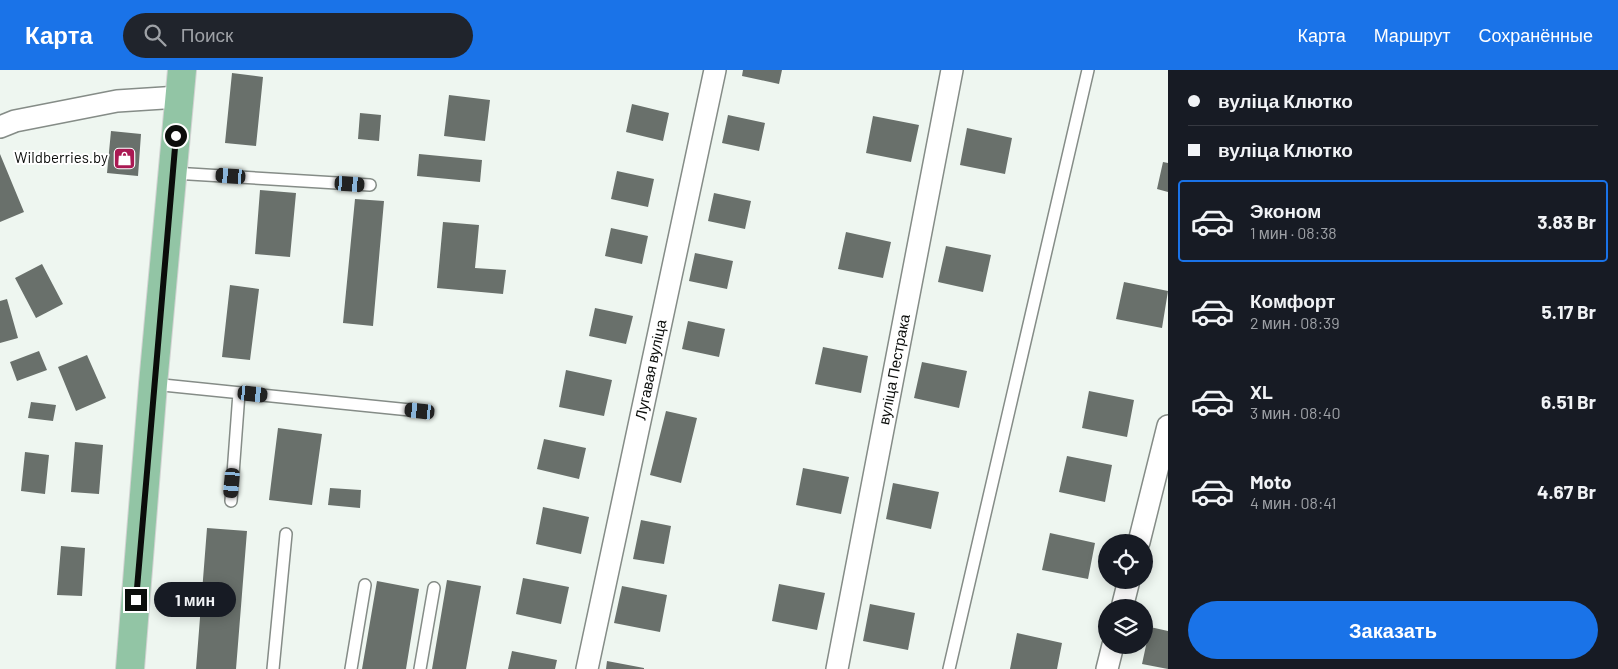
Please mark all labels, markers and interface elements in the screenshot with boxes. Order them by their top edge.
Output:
search box [123,13,473,58]
text: Карта [25,20,93,49]
icon: search [141,21,169,49]
text: Поиск [181,23,233,46]
text: Карта [1298,24,1346,46]
text: Маршрут [1374,24,1450,46]
text: Сохранённые [1478,24,1593,46]
text: вуліца Клютко [1218,89,1353,112]
route start [165,125,187,147]
text: вуліца Клютко [1218,138,1353,161]
shop icon: Wildberries.by [112,146,136,170]
place label: Wildberries.by [14,148,108,166]
car [215,167,246,185]
car [334,175,365,193]
icon: car [1190,199,1235,244]
text: Эконом [1250,199,1321,222]
text: 3.83 Br [1537,210,1596,233]
text: 1 мин · 08:38 [1250,223,1337,242]
icon: car [1190,289,1235,334]
text: Комфорт [1250,289,1335,312]
text: 5.17 Br [1542,300,1596,323]
street label: вуліца Пестрака [874,312,913,426]
text: 2 мин · 08:39 [1250,313,1340,332]
street label: Лугавая вуліца [630,317,670,421]
icon: car [1190,379,1235,424]
text: XL [1250,380,1273,403]
car [237,385,268,403]
text: 6.51 Br [1541,390,1596,413]
car [404,402,435,420]
text: 3 мин · 08:40 [1250,403,1341,422]
car [223,467,240,499]
icon: car [1190,469,1235,514]
text: Moto [1250,470,1292,493]
text: 4.67 Br [1537,480,1596,503]
text: 4 мин · 08:41 [1250,493,1336,512]
map controls [1098,534,1153,654]
button: locate [1098,534,1153,589]
callout: 1 мин [154,582,236,618]
route end [125,589,147,611]
text: 1 мин [175,590,215,609]
button: layers [1098,599,1153,654]
button: Заказать [1188,601,1598,659]

